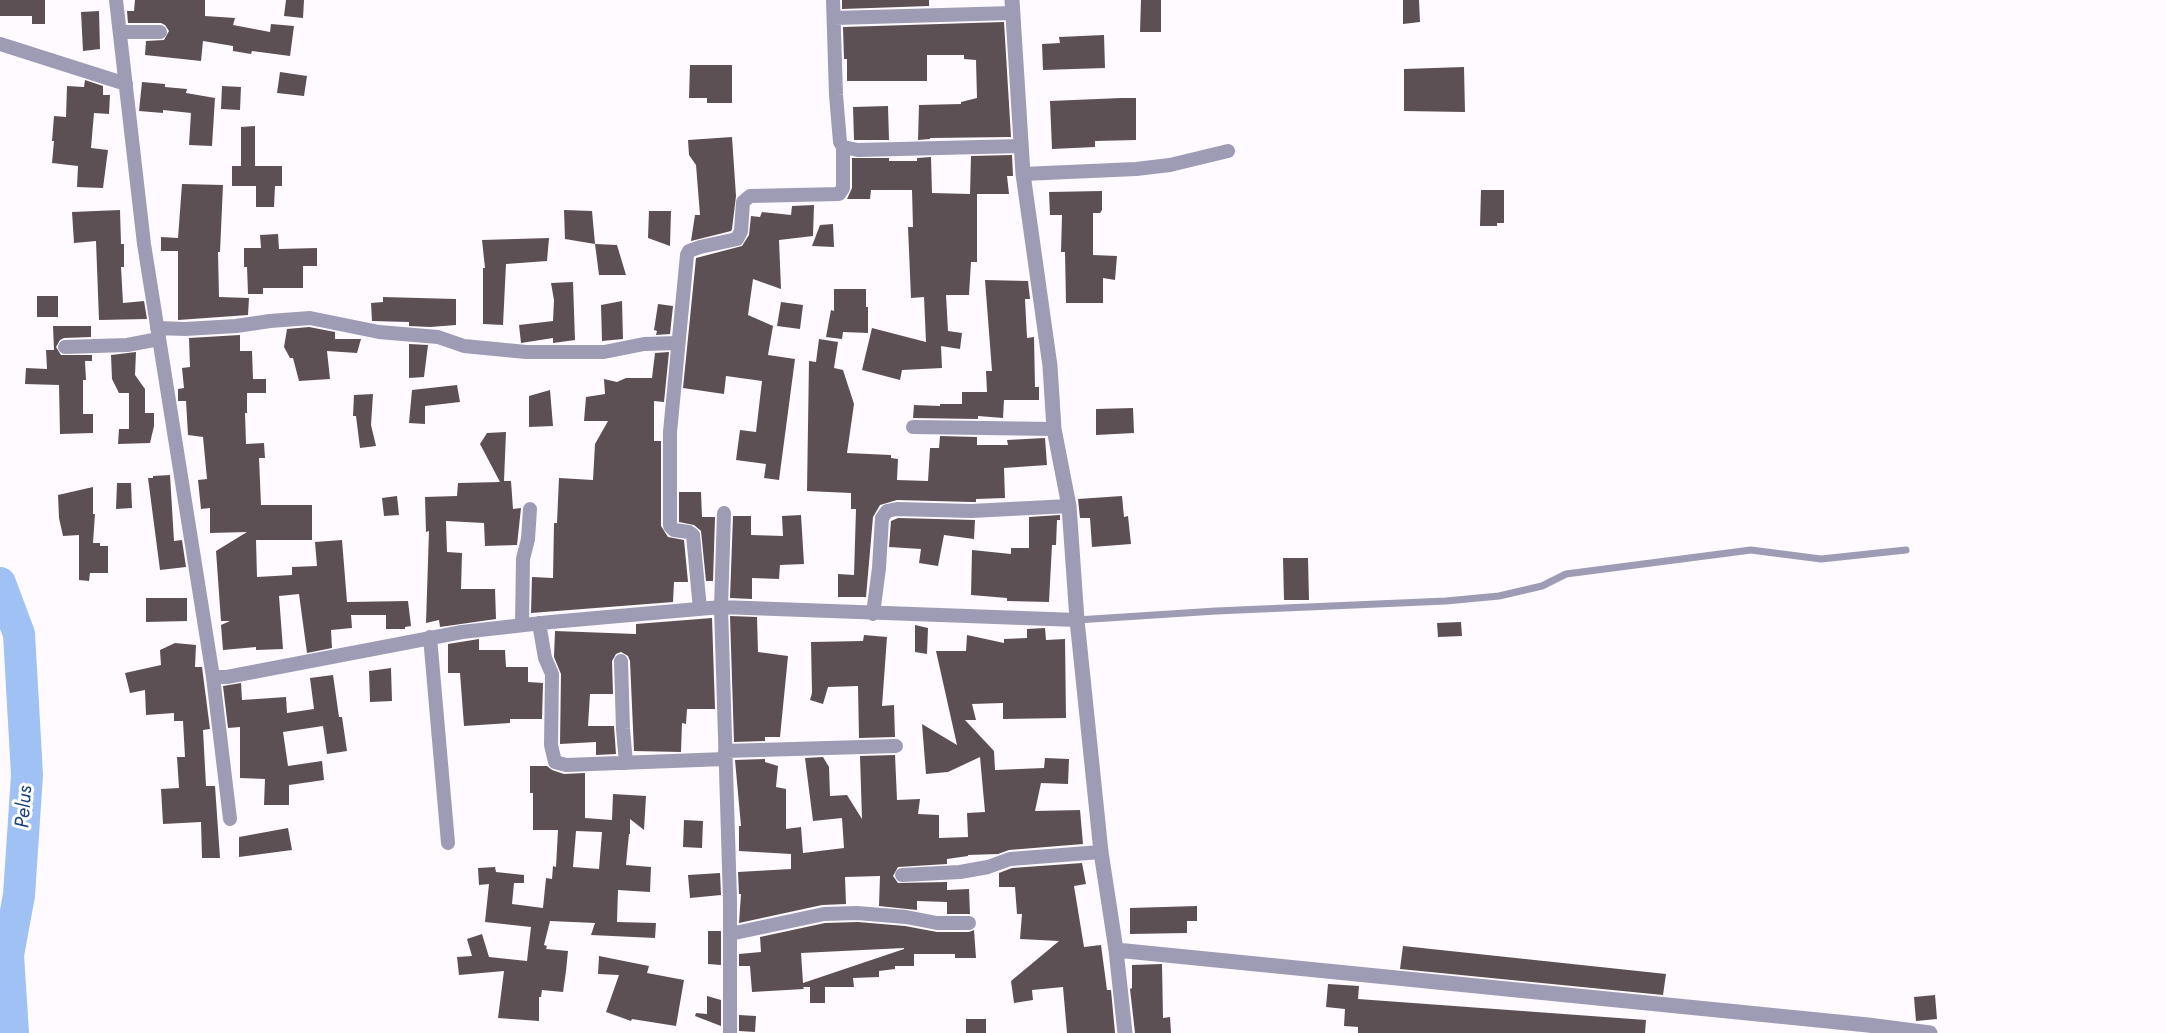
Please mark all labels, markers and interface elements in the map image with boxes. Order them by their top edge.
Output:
water label: Pelus [12,785,38,829]

